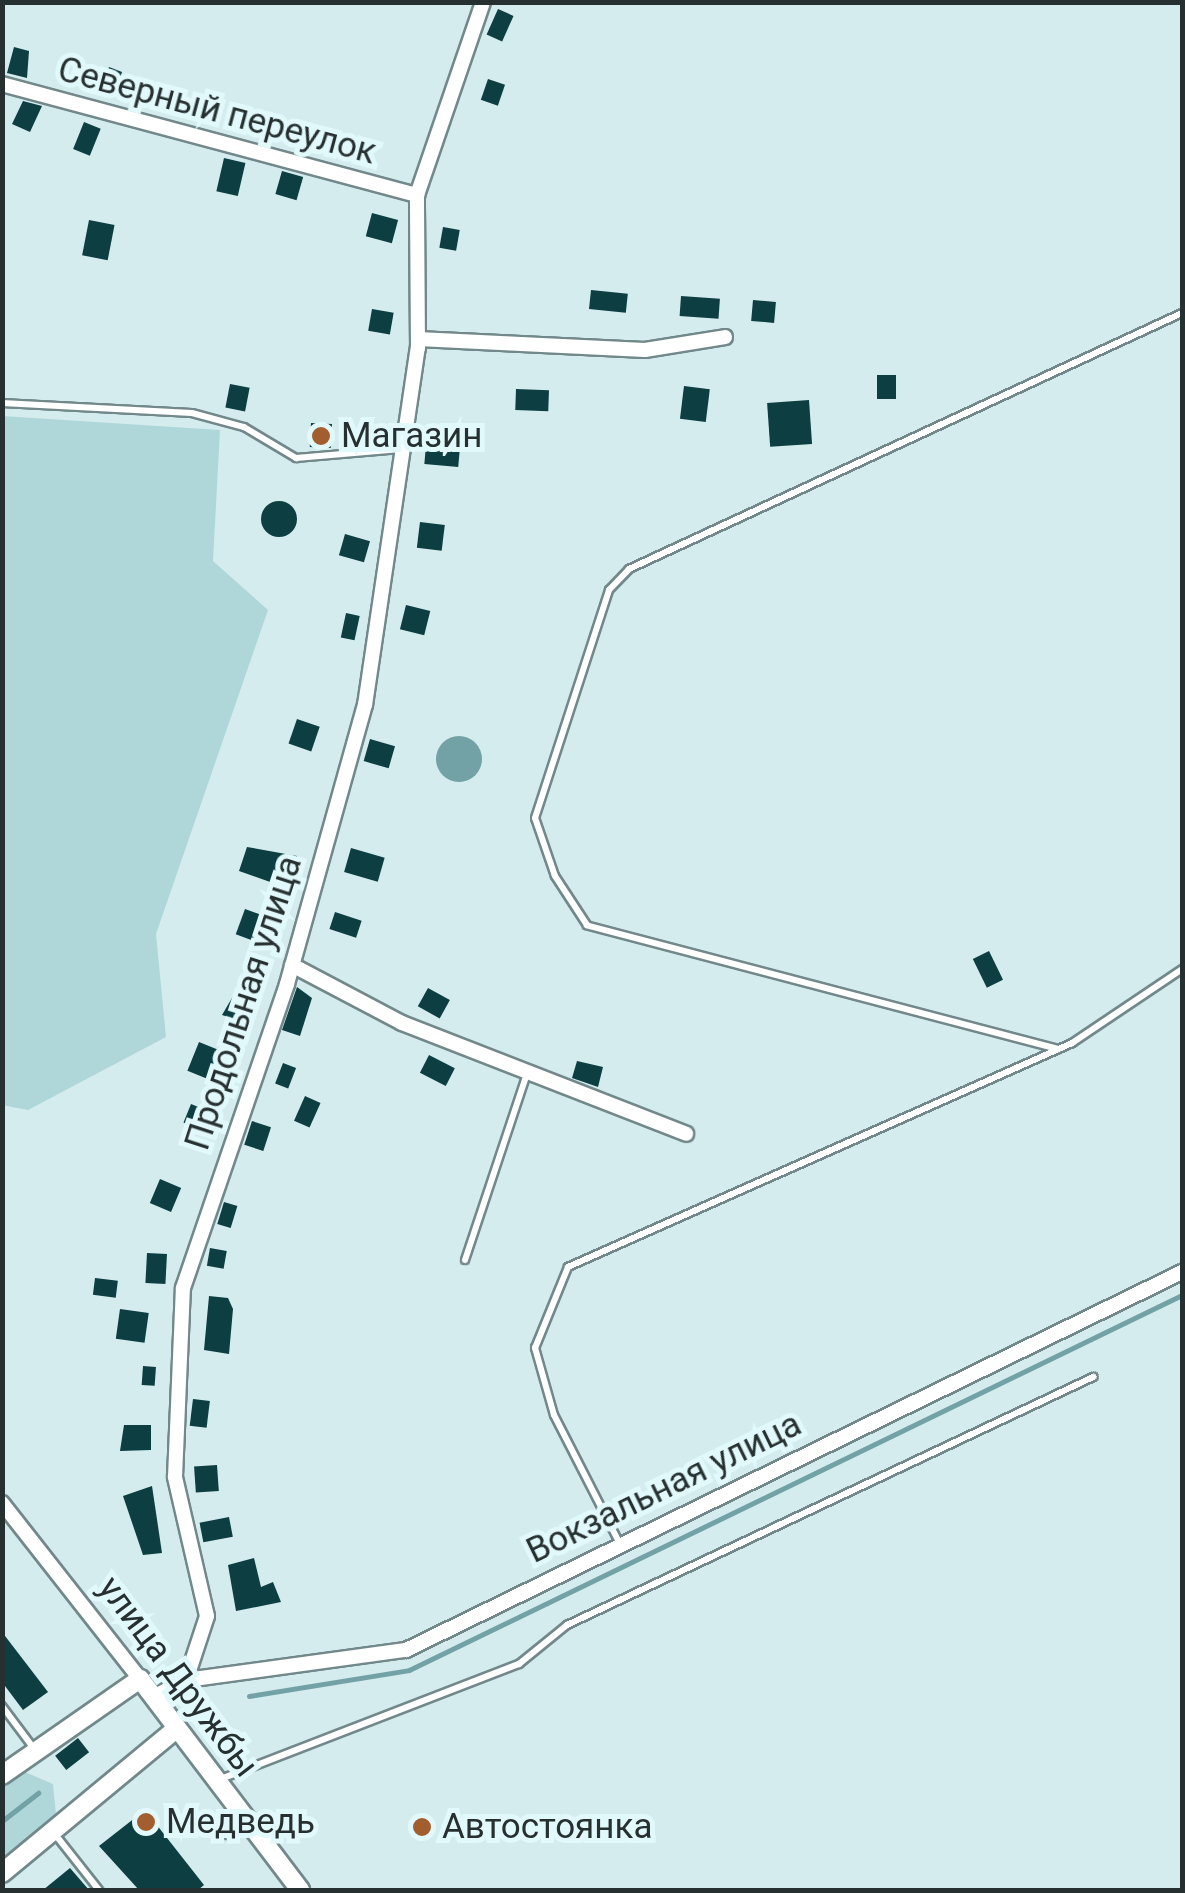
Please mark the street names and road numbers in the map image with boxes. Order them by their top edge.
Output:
street label: Северный переулок [53,48,381,174]
street label: Продольная улица [177,851,311,1155]
street label: Вокзальная улица [520,1403,808,1573]
street label: улица Дружбы [89,1568,267,1786]

